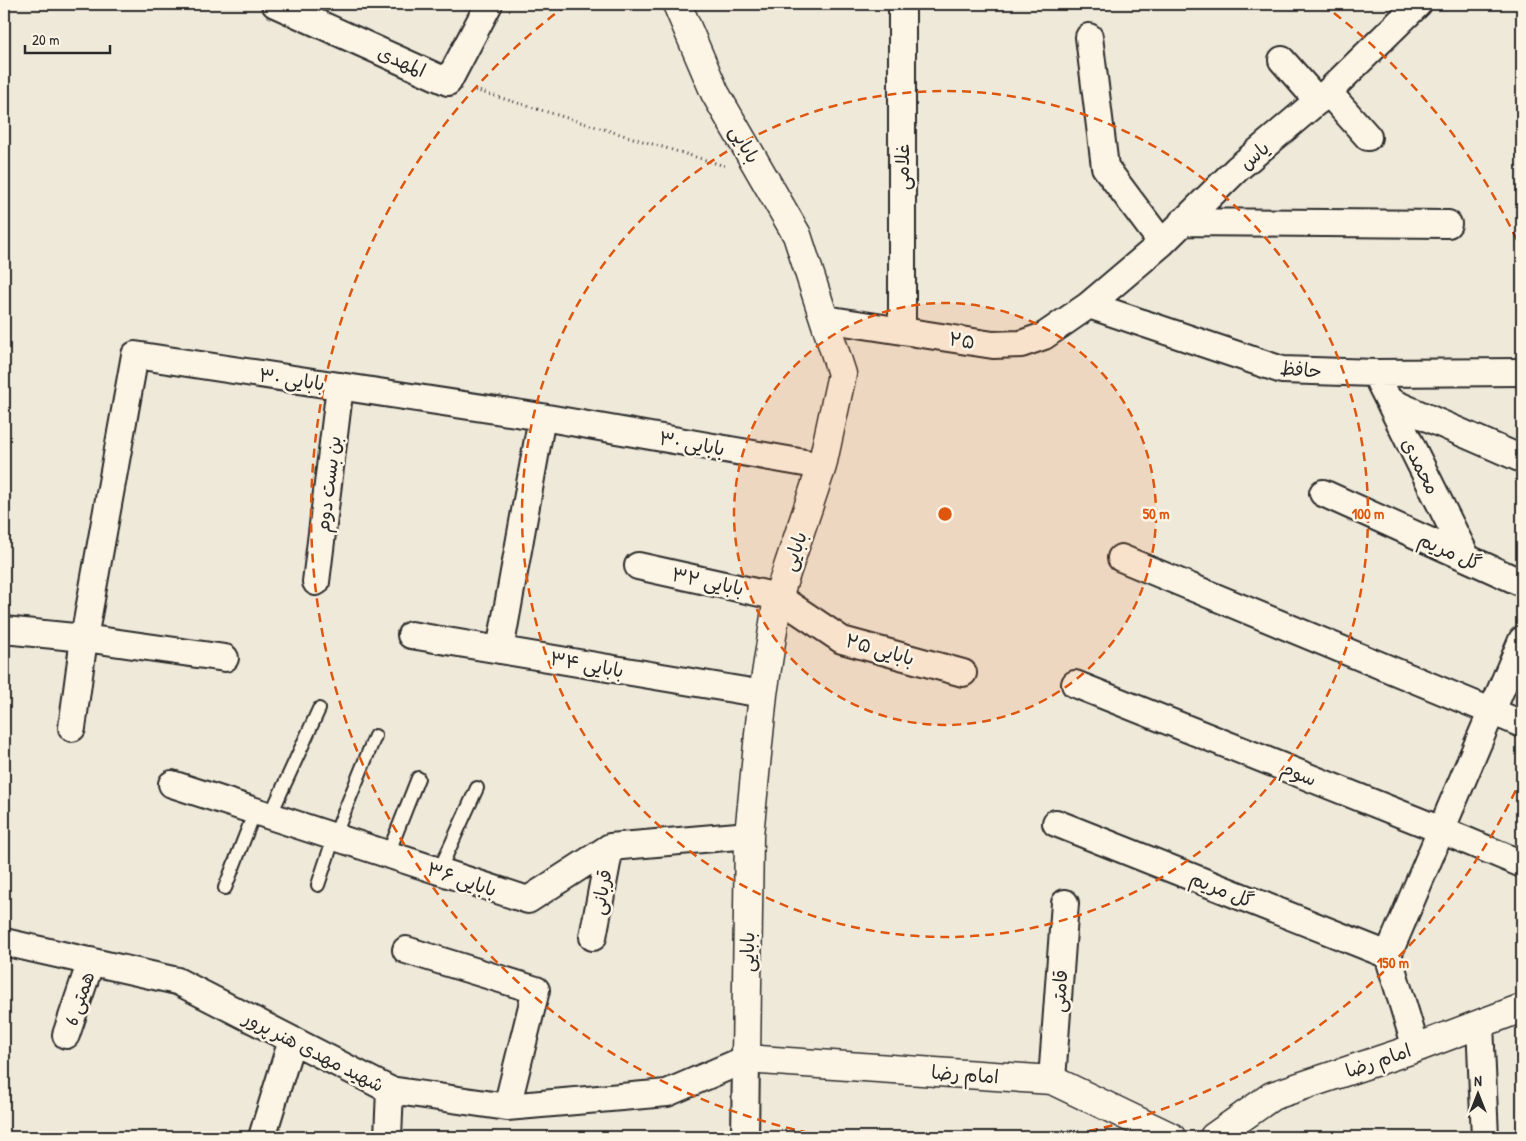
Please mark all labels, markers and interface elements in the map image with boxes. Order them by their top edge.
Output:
scale bar [25,22,110,54]
text: 20 m [32,29,59,50]
street label: المهدی [374,39,430,83]
street label: بابایی [724,120,766,168]
street label: یاس [1233,135,1275,175]
street label: غلامی [889,144,915,190]
street label: ۲۵ [947,325,977,355]
street label: حافظ [1279,354,1323,384]
street label: بابایی ۳۰ [257,362,327,396]
street label: بابایی ۳۰ [657,424,727,462]
street label: محمدی [1396,433,1446,499]
street label: بن بست دوم [309,434,349,534]
text: 50 m [1143,503,1169,524]
text: 100 m [1352,503,1384,524]
centre of rings [936,505,954,523]
street label: گل مریم [1414,526,1486,578]
street label: بابایی [775,528,813,574]
street label: بابایی ۳۲ [670,561,746,601]
street label: بابایی ۲۵ [843,627,917,671]
street label: بابایی ۳۴ [548,645,626,683]
street label: سوم [1277,754,1321,794]
street label: بابایی ۳۶ [424,856,500,902]
street label: گل مریم [1186,864,1258,915]
street label: قربانی [584,867,618,917]
street label: بابایی [734,932,760,972]
text: 150 m [1377,952,1409,973]
street label: همتی 6 [58,968,100,1028]
street label: قامتی [1045,969,1073,1013]
street label: شهید مهدی هنر پرور [237,1003,389,1098]
street label: امام رضا [1342,1037,1415,1085]
street label: امام رضا [930,1059,1000,1091]
north arrow [1454,1068,1504,1118]
text: N [1474,1071,1482,1090]

